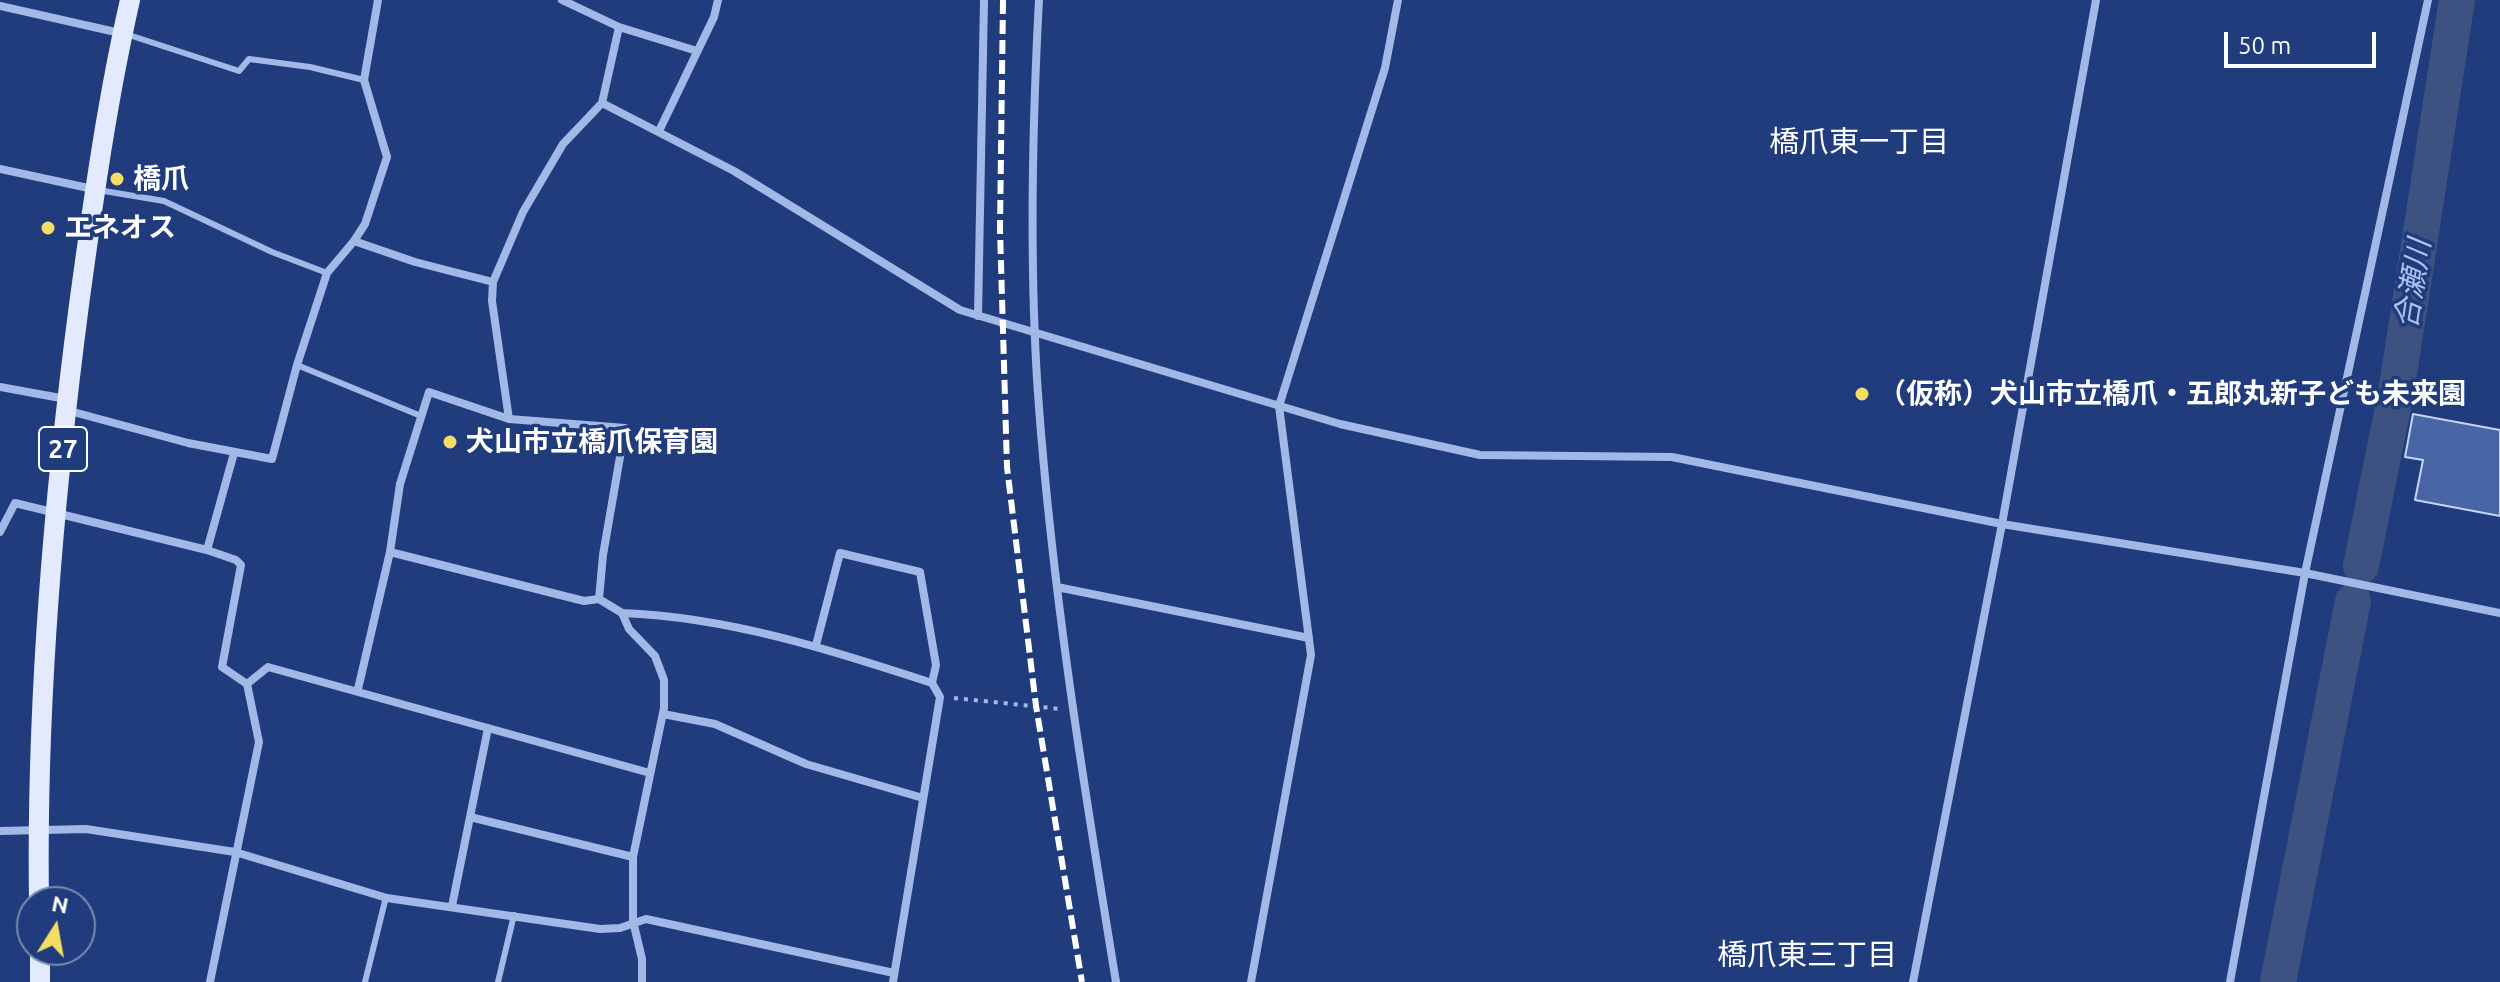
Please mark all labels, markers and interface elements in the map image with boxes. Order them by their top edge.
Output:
scale bar [2228,16,2380,66]
text: 50 m [2238,32,2291,59]
district label: 橋爪東一丁目 [1769,124,1949,160]
place label: 橋爪 [133,162,189,196]
marker: 橋爪 [108,170,126,188]
place label: エネオス [64,211,176,245]
marker: エネオス [39,219,57,237]
water label: 合瀬川 [2388,237,2438,331]
place label: （仮称）犬山市立橋爪・五郎丸新子ども未来園 [1878,377,2466,411]
marker: （仮称）犬山市立橋爪・五郎丸新子ども未来園 [1853,385,1871,403]
place label: 犬山市立橋爪保育園 [466,425,718,459]
road number: 27 [39,427,87,471]
marker: 犬山市立橋爪保育園 [441,433,459,451]
north arrow [16,886,96,966]
text: N [50,890,71,918]
district label: 橋爪東三丁目 [1717,937,1897,973]

